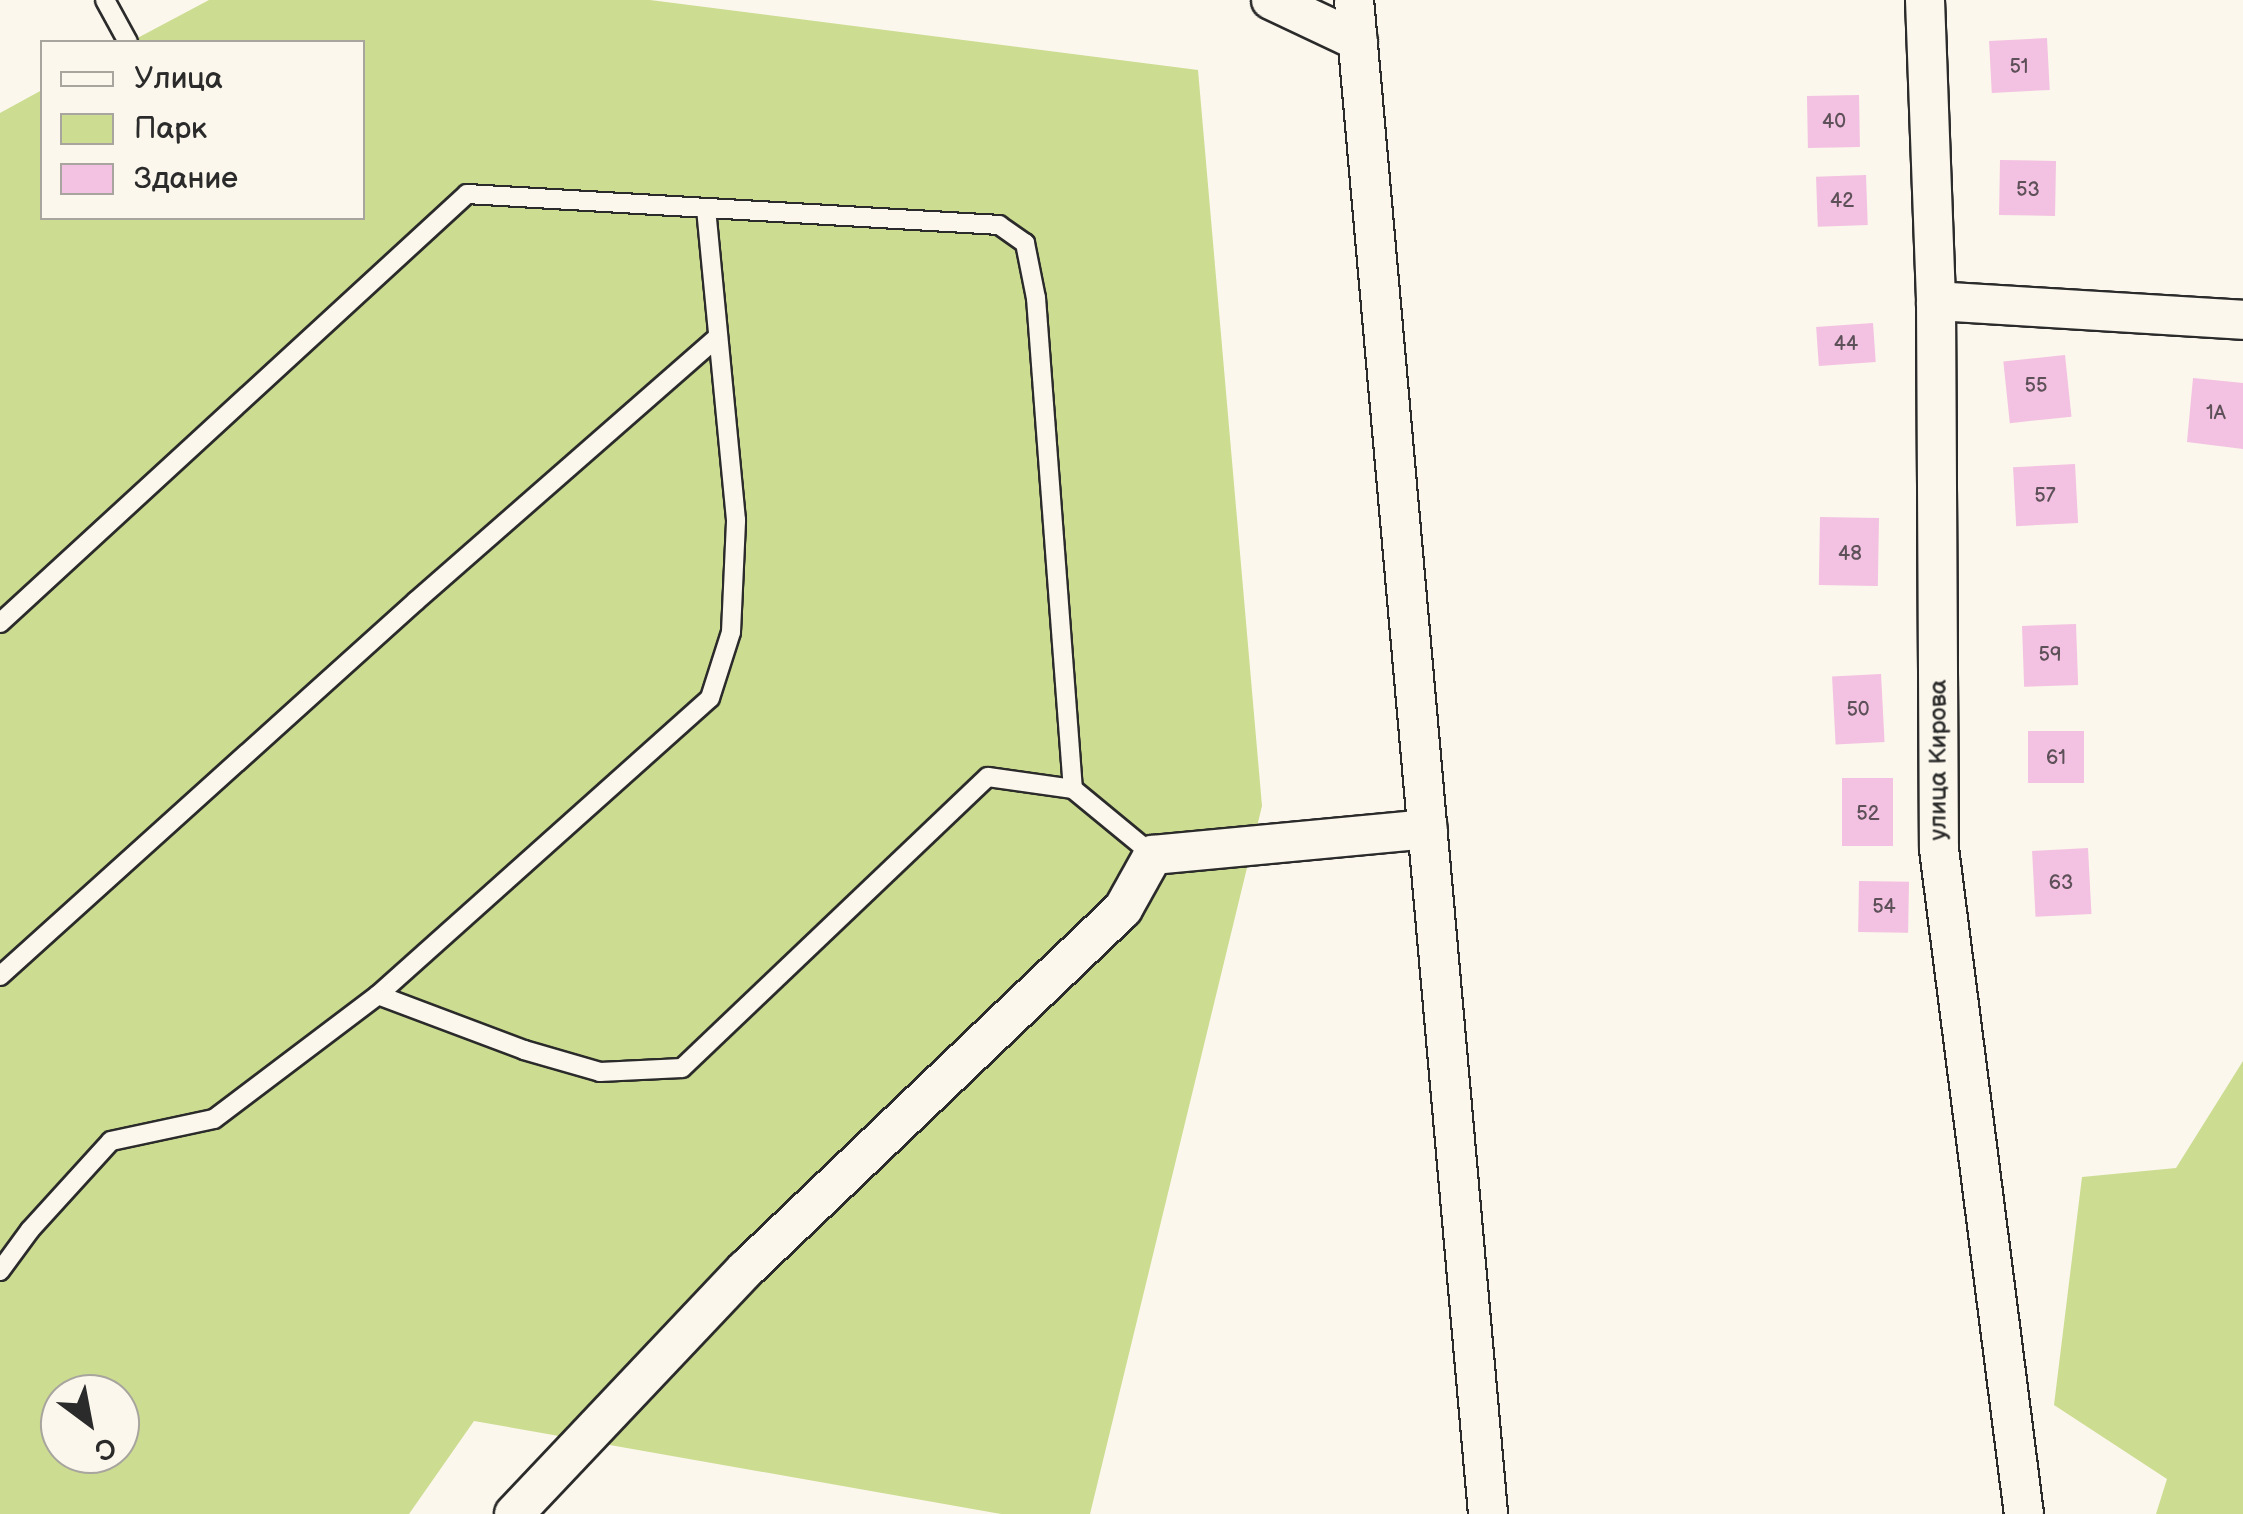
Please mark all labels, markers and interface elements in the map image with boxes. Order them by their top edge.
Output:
legend [40,40,365,220]
house number: 51 [2009,55,2029,79]
text: Улица [134,61,223,97]
house number: 40 [1822,110,1846,134]
text: Парк [134,111,207,147]
text: Здание [134,161,238,197]
house number: 53 [2016,178,2040,202]
house number: 42 [1830,189,1854,213]
house number: 44 [1834,332,1858,356]
house number: 55 [2025,374,2047,398]
house number: 1А [2206,401,2226,425]
house number: 57 [2034,484,2056,508]
house number: 48 [1838,542,1862,566]
house number: 59 [2038,643,2062,667]
street label: улица Кирова [1924,680,1954,840]
house number: 50 [1846,698,1870,722]
house number: 61 [2046,746,2066,770]
house number: 52 [1856,802,1880,826]
house number: 63 [2049,871,2073,895]
house number: 54 [1872,895,1896,919]
north arrow [40,1374,140,1474]
text: С [88,1429,122,1467]

